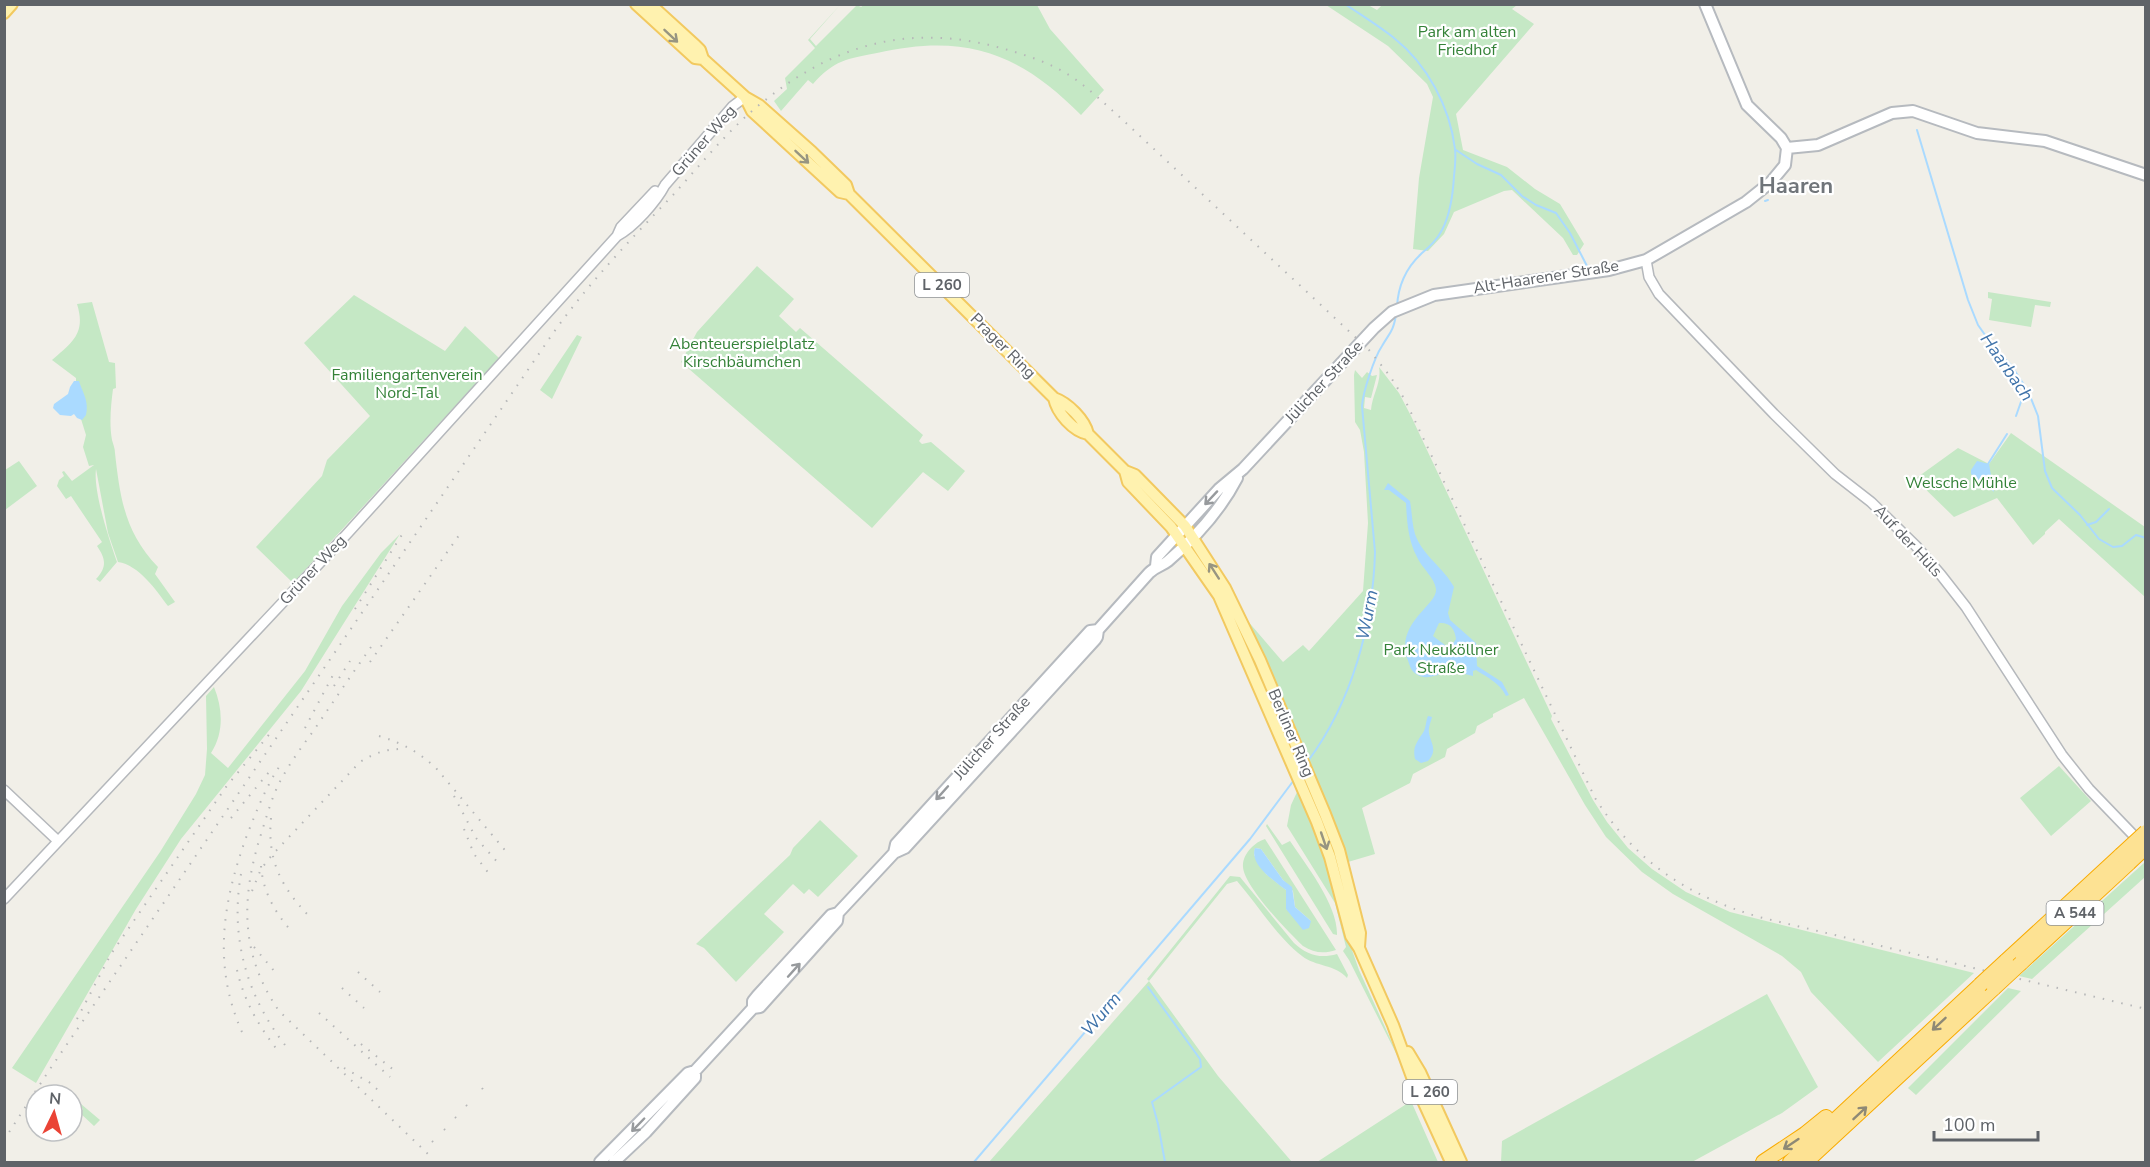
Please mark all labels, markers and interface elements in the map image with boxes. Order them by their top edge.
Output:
park label: Park am alten Friedhof [1418,21,1516,61]
one-way arrow [663,29,678,43]
street label: Grüner Weg [667,100,741,182]
one-way arrow [794,150,809,164]
district label: Haaren [1759,171,1833,201]
street label: Alt-Haarener Straße [1472,255,1620,299]
road number: L 260 [915,273,969,297]
street label: Prager Ring [965,308,1041,384]
water label: Haarbach [1975,328,2039,406]
park label: Abenteuerspielplatz Kirschbäumchen [669,333,815,373]
street label: Jülicher Straße [1279,336,1368,429]
park label: Familiengartenverein Nord-Tal [331,364,483,404]
park label: Welsche Mühle [1905,472,2017,494]
one-way arrow [1204,490,1218,505]
street label: Auf der Hüls [1869,500,1947,582]
street label: Grüner Weg [275,530,351,610]
one-way arrow [1208,563,1220,580]
water label: Wurm [1350,588,1384,642]
park label: Park Neuköllner Straße [1384,639,1499,679]
street label: Berliner Ring [1263,686,1319,780]
street label: Jülicher Straße [948,691,1035,785]
one-way arrow [935,785,950,800]
one-way arrow [1320,831,1331,850]
road number: A 544 [2046,901,2104,925]
one-way arrow [787,963,801,978]
water label: Wurm [1075,987,1127,1041]
one-way arrow [1931,1017,1946,1031]
road number: L 260 [1403,1080,1457,1104]
north arrow [24,1083,84,1143]
text: N [48,1088,62,1111]
scale bar [1934,1104,2038,1142]
one-way arrow [1852,1106,1867,1120]
text: 100 m [1943,1113,1995,1137]
one-way arrow [631,1118,645,1133]
one-way arrow [1783,1138,1800,1150]

